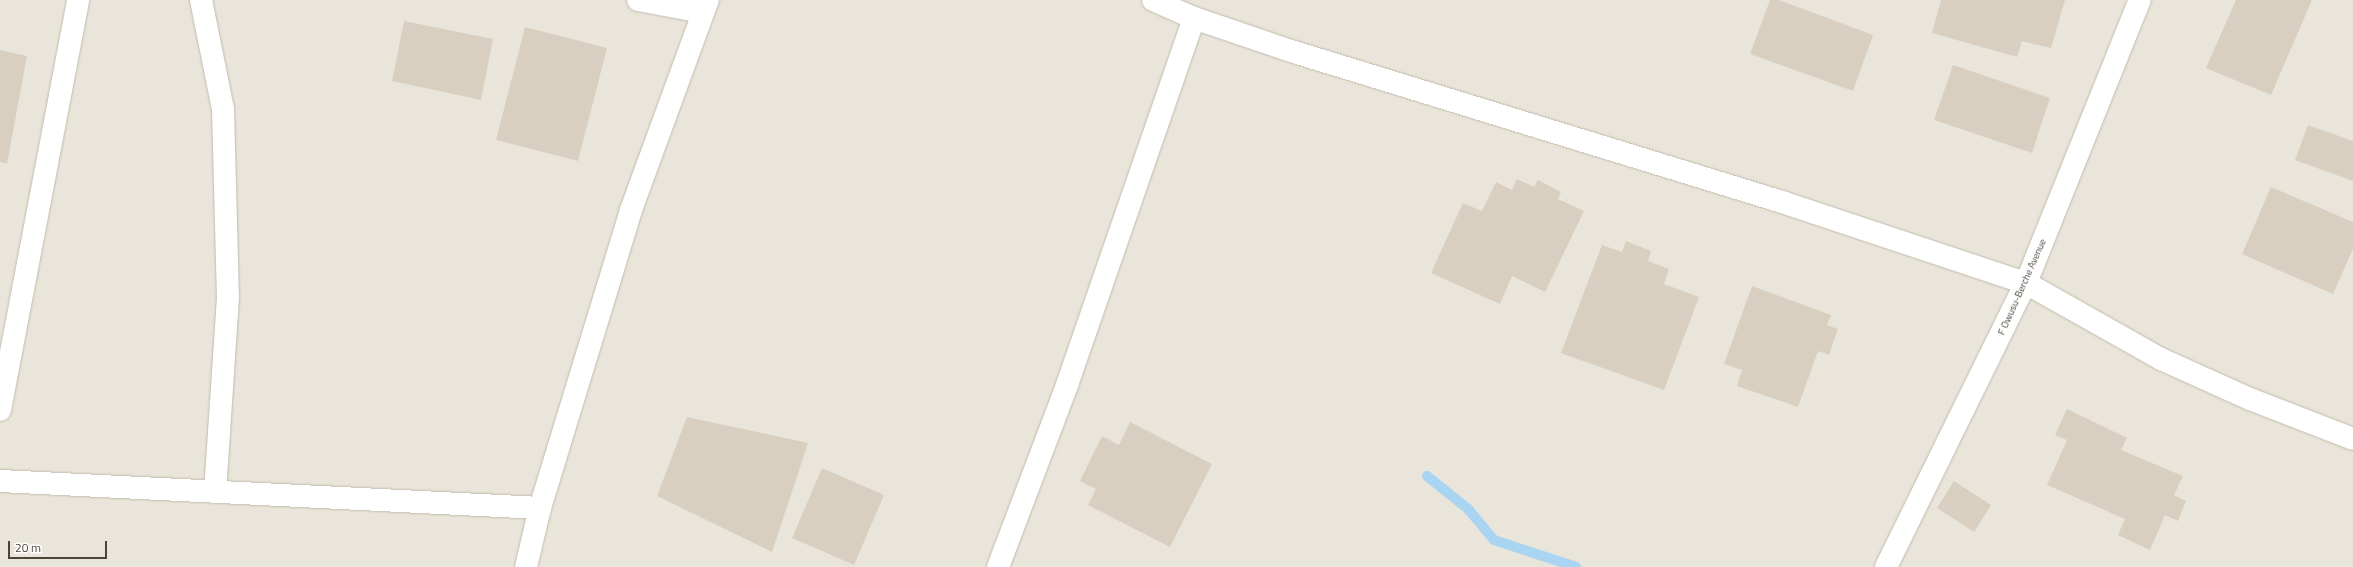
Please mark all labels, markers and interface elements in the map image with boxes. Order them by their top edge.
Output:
street label: F Owusu-Berche Avenue [1995,237,2049,337]
scale bar [10,533,109,559]
text: 20 m [15,538,41,557]

